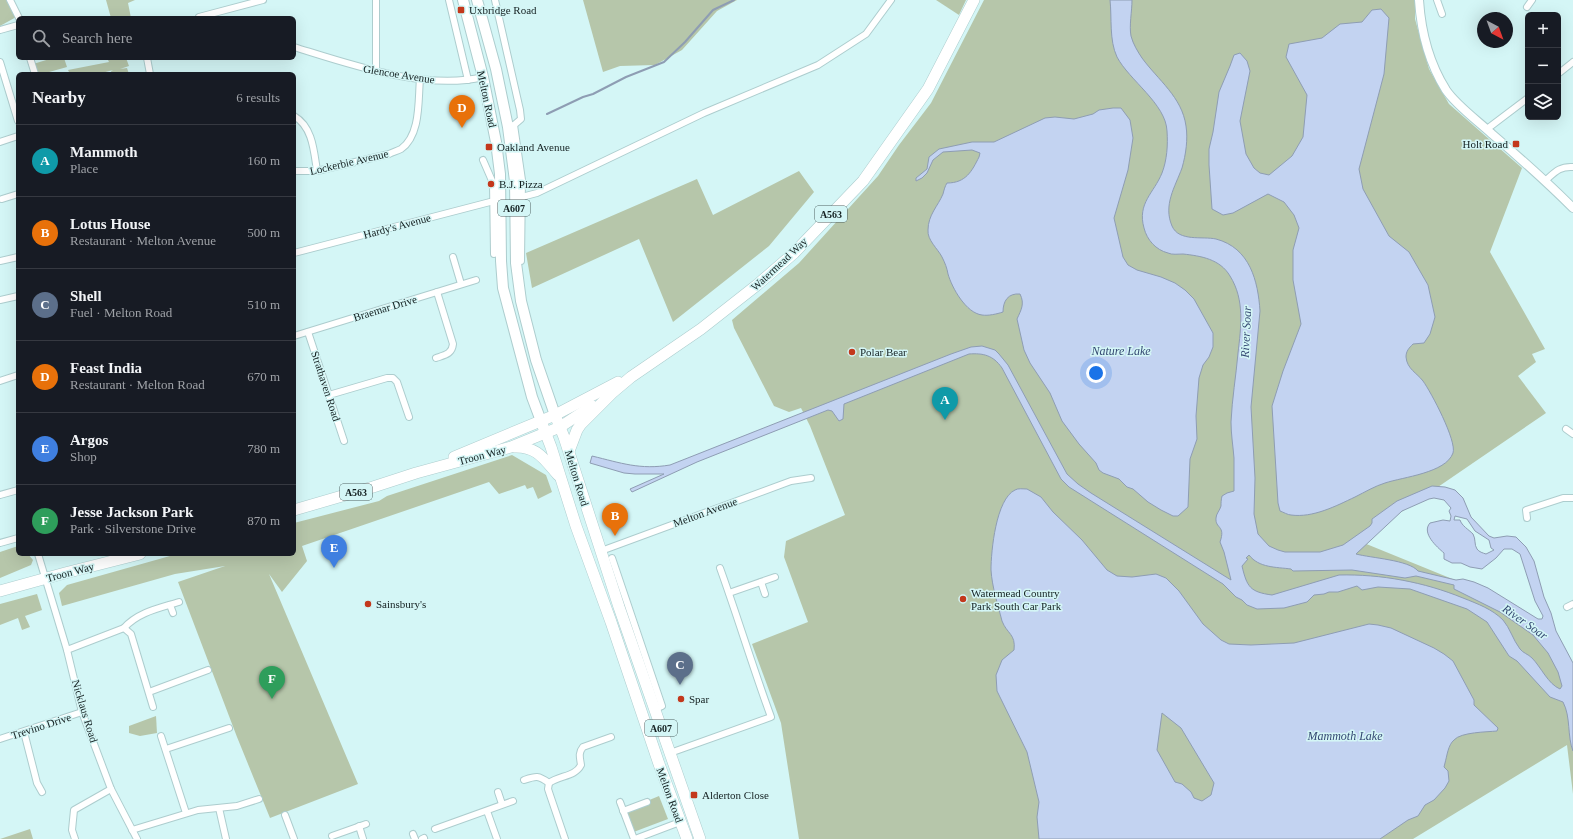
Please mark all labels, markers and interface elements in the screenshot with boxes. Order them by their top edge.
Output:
place label: Uxbridge Road [469,4,537,16]
marker: Uxbridge Road [456,5,466,15]
north arrow [1477,12,1513,48]
map controls [1525,12,1561,120]
button: + [1525,12,1561,48]
search box [16,16,296,60]
icon: search [30,27,52,49]
text: Search here [62,30,132,46]
button: − [1525,48,1561,84]
street label: Glencoe Avenue [362,62,436,86]
street label: Melton Road [475,70,499,129]
button: layers [1525,84,1561,120]
text: Nearby [32,88,86,107]
text: 6 results [236,90,280,105]
pin: D [449,95,475,128]
place label: Holt Road [1462,138,1508,150]
marker: Holt Road [1511,139,1521,149]
place label: Oakland Avenue [497,141,570,153]
marker: Oakland Avenue [484,142,494,152]
text: Mammoth [70,144,138,160]
street label: Lockerbie Avenue [309,147,389,177]
text: A [40,153,50,168]
text: 160 m [247,153,280,168]
text: Place [70,161,98,176]
place label: B.J. Pizza [499,178,543,190]
marker: B.J. Pizza [486,179,496,189]
road number: A607 [498,200,530,216]
road number: A563 [815,206,847,222]
street label: Hardy's Avenue [362,211,432,241]
text: Lotus House [70,216,150,232]
text: B [41,225,49,240]
text: 500 m [247,225,280,240]
text: Restaurant · Melton Avenue [70,233,216,248]
street label: Watermead Way [748,235,810,293]
text: Shell [70,288,102,304]
street label: Braemar Drive [352,293,418,323]
text: C [40,297,50,312]
text: 510 m [247,297,280,312]
text: Fuel · Melton Road [70,305,172,320]
water label: River Soar [1238,306,1254,359]
water label: Nature Lake [1090,344,1151,358]
place label: Polar Bear [860,346,907,358]
marker: Polar Bear [847,347,857,357]
street label: Strathaven Road [309,349,343,423]
text: Feast India [70,360,142,376]
your location [1086,363,1106,383]
text: D [40,369,50,384]
text: 670 m [247,369,280,384]
text: Restaurant · Melton Road [70,377,205,392]
pin: A [932,387,958,420]
text: Argos [70,432,108,448]
text: E [41,441,49,456]
text: 780 m [247,441,280,456]
street label: Troon Way [457,443,508,467]
text: Shop [70,449,97,464]
street label: Melton Road [563,449,591,508]
road number: A563 [340,484,372,500]
street label: Melton Avenue [671,495,739,529]
pin: B [602,503,628,536]
text: Jesse Jackson Park [70,504,193,520]
text: F [41,513,49,528]
text: 870 m [247,513,280,528]
text: Park · Silverstone Drive [70,521,196,536]
pin: E [321,535,347,568]
street label: Troon Way [45,560,96,584]
place label: Watermead Country Park South Car Park [971,587,1062,612]
marker: Watermead Country Park South Car Park [958,594,968,604]
place label: Sainsbury's [376,598,426,610]
marker: Sainsbury's [363,599,373,609]
water label: River Soar [1499,601,1550,643]
pin: C [667,652,693,685]
pin: F [259,666,285,699]
street label: Nicklaus Road [70,678,100,744]
place label: Spar [689,693,710,705]
marker: Spar [676,694,686,704]
street label: Trevino Drive [10,711,73,741]
road number: A607 [645,720,677,736]
water label: Mammoth Lake [1307,729,1383,743]
street label: Melton Road [654,766,686,825]
place label: Alderton Close [702,789,769,801]
marker: Alderton Close [689,790,699,800]

